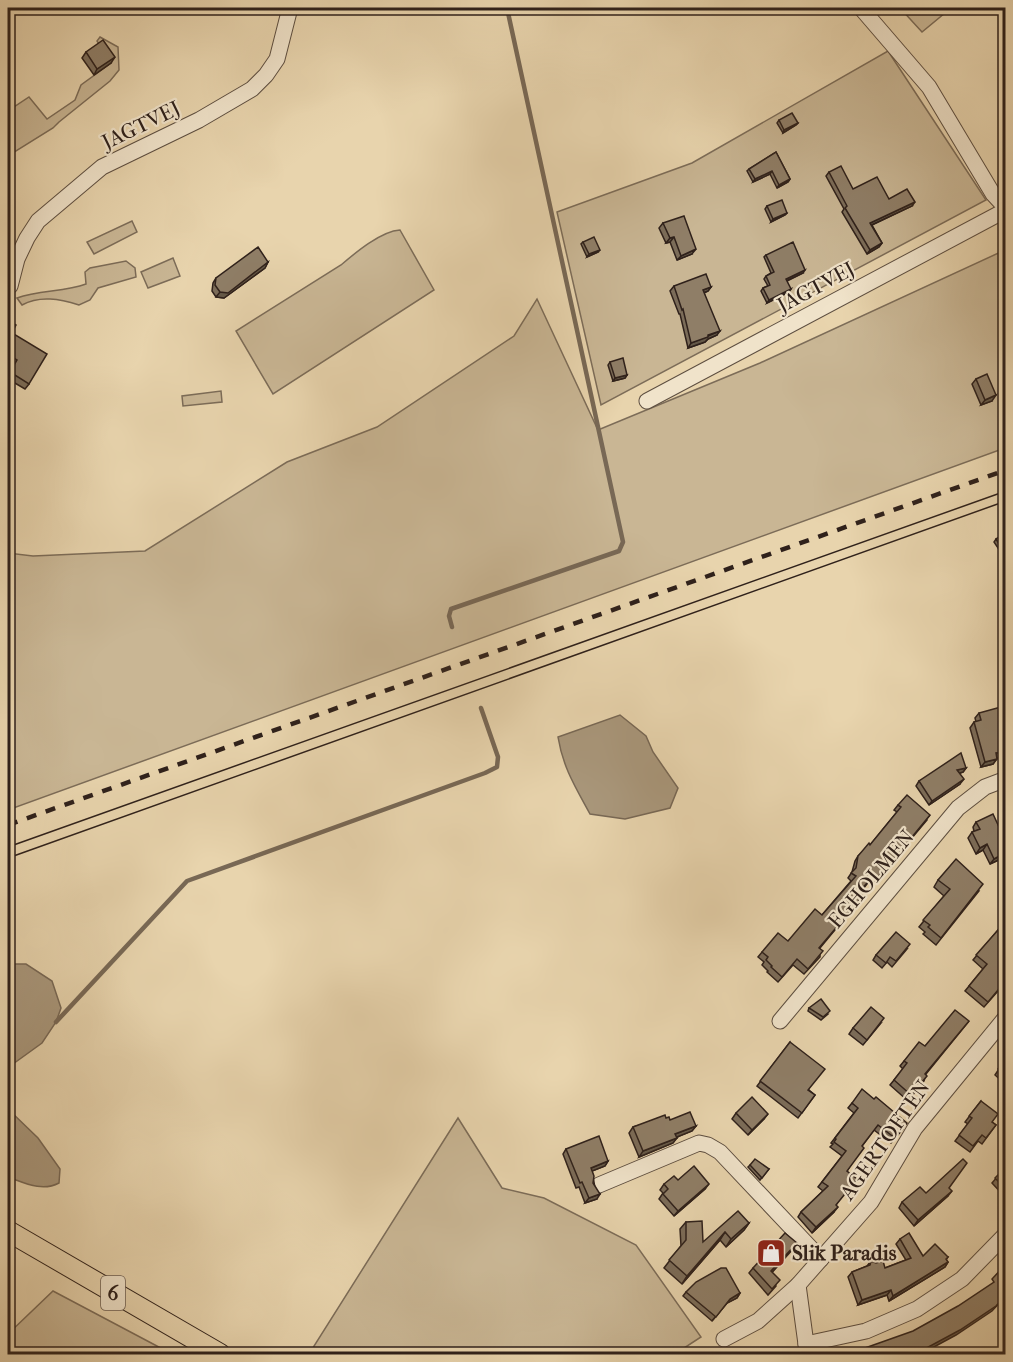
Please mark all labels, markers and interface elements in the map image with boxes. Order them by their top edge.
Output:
street label: JAGTVEJ [96,96,184,155]
street label: JAGTVEJ [771,257,859,318]
street label: EGHOLMEN [823,825,919,933]
street label: AGERTOFTEN [834,1076,935,1205]
shop icon: Slik Paradis [755,1237,787,1269]
place label: Slik Paradis [792,1241,897,1265]
road number: 6 [101,1276,125,1310]

